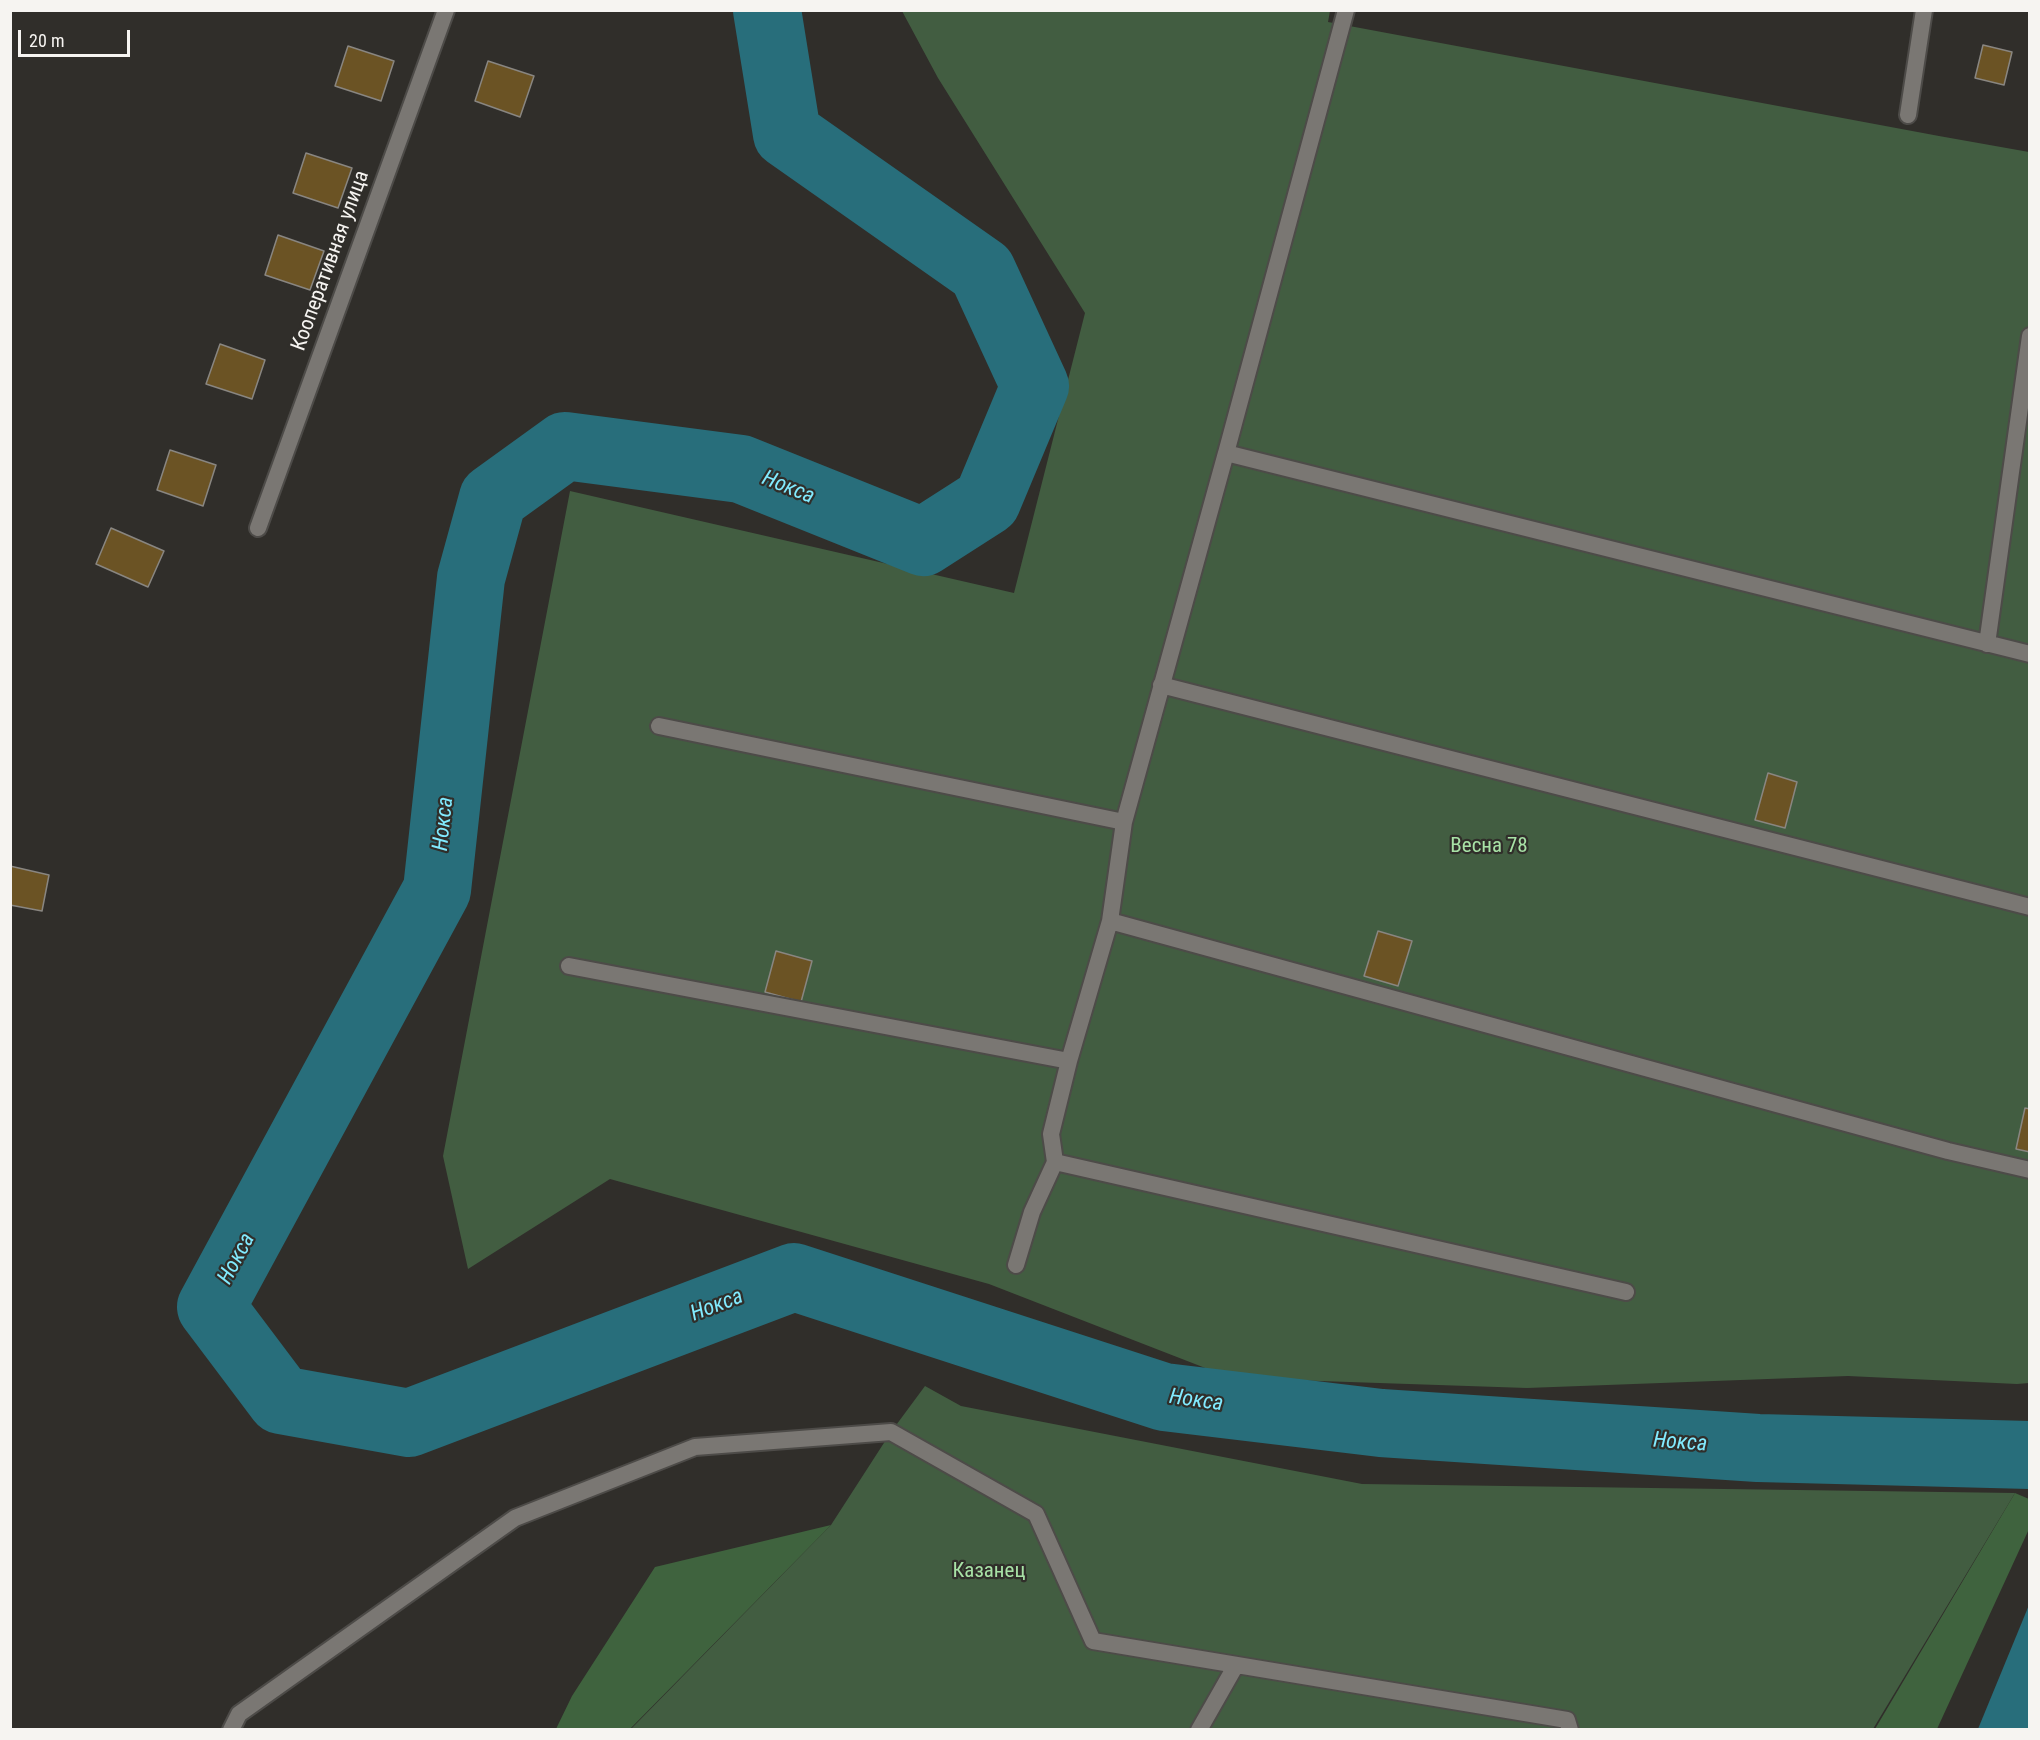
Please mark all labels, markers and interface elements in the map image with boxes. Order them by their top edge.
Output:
scale bar [21,18,134,56]
text: 20 m [29,30,64,51]
street label: Кооперативная улица [287,167,375,355]
water label: Нокса [758,466,818,510]
water label: Нокса [428,796,460,852]
park label: Весна 78 [1450,834,1528,860]
water label: Нокса [213,1229,261,1289]
water label: Нокса [687,1284,747,1328]
water label: Нокса [1167,1384,1225,1418]
water label: Нокса [1652,1428,1708,1458]
park label: Казанец [953,1559,1025,1585]

